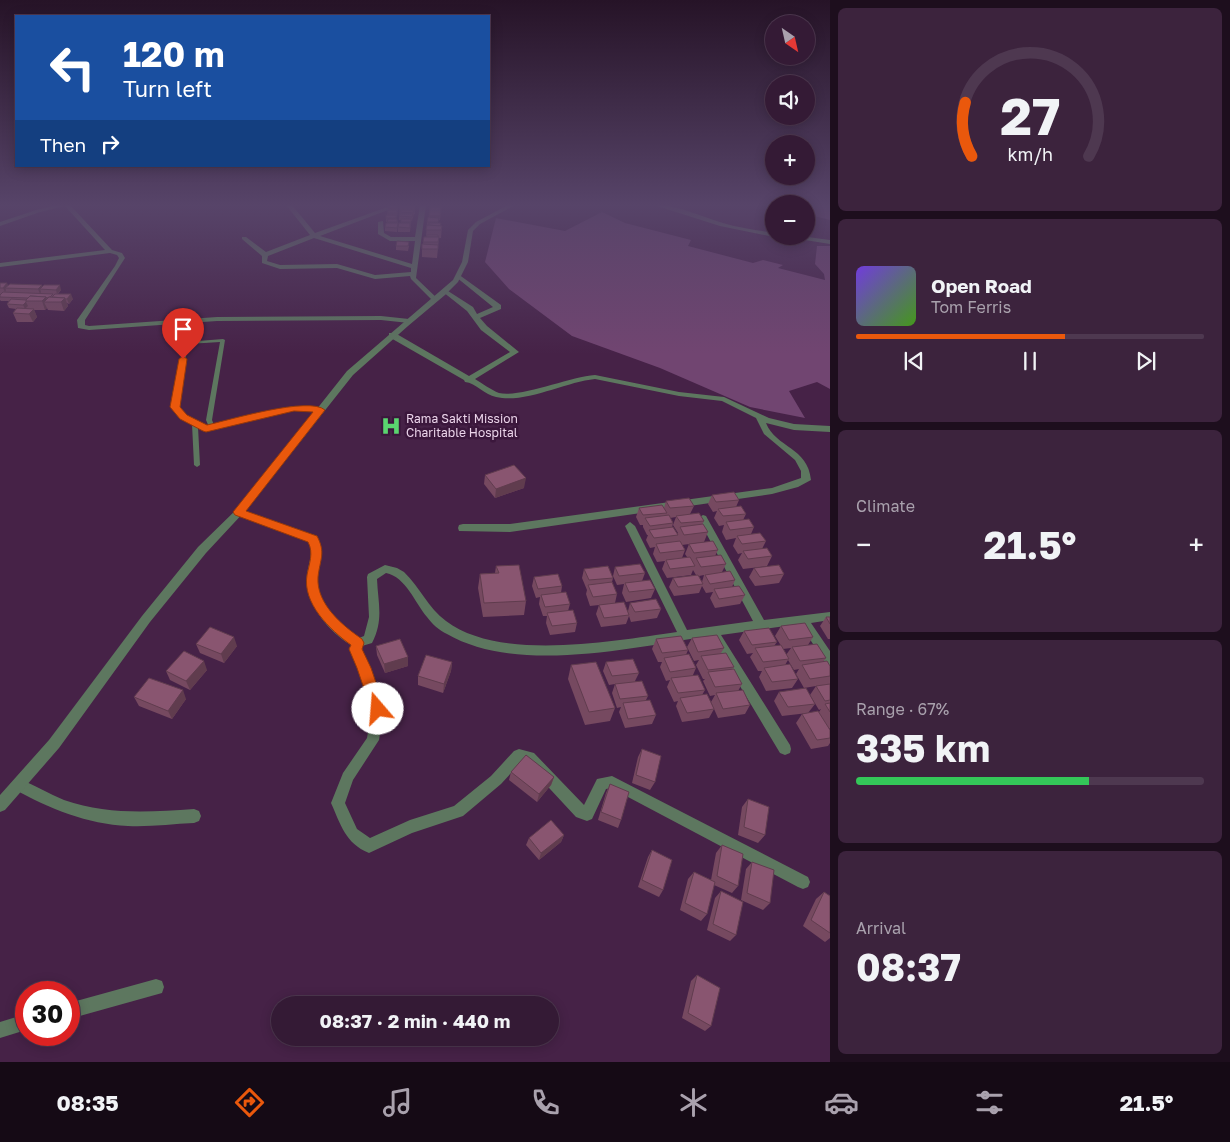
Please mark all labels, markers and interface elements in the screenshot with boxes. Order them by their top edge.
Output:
north arrow [765,15,815,65]
map controls [765,15,815,245]
text: 120 m [123,33,225,75]
icon: left [40,35,105,100]
text: Turn left [123,75,212,102]
button: sound [765,75,815,125]
text: 27 [1000,84,1060,146]
icon: right [96,130,124,158]
text: Then [40,133,86,156]
button: + [765,135,815,185]
text: km/h [1007,143,1053,165]
button: − [765,195,815,245]
text: Open Road [931,274,1032,297]
text: Tom Ferris [931,297,1011,317]
pin [162,308,204,359]
icon: arrive [169,315,197,343]
icon: previous [900,347,928,375]
icon: pause [1016,347,1044,375]
icon: next [1132,347,1160,375]
place label: Rama Sakti Mission Charitable Hospital [406,411,518,440]
hospital icon: Rama Sakti Mission Charitable Hospital [380,415,402,437]
text: Climate [856,496,915,516]
text: 21.5° [984,522,1076,567]
text: − [856,528,871,561]
text: + [1189,528,1204,561]
position arrow [351,682,403,734]
text: Range · 67% [856,699,949,719]
text: 335 km [856,725,990,770]
text: Arrival [856,918,906,938]
text: 08:37 [856,944,961,989]
speed limit sign: 30 [15,981,80,1046]
text: 08:37 · 2 min · 440 m [320,1009,510,1032]
icon: directions [232,1085,267,1120]
icon: music [380,1085,415,1120]
icon: phone [528,1085,563,1120]
icon: climate [676,1085,711,1120]
icon: car [824,1085,859,1120]
icon: filters [972,1085,1007,1120]
text: 08:35 [56,1089,119,1116]
text: 21.5° [1120,1089,1173,1116]

